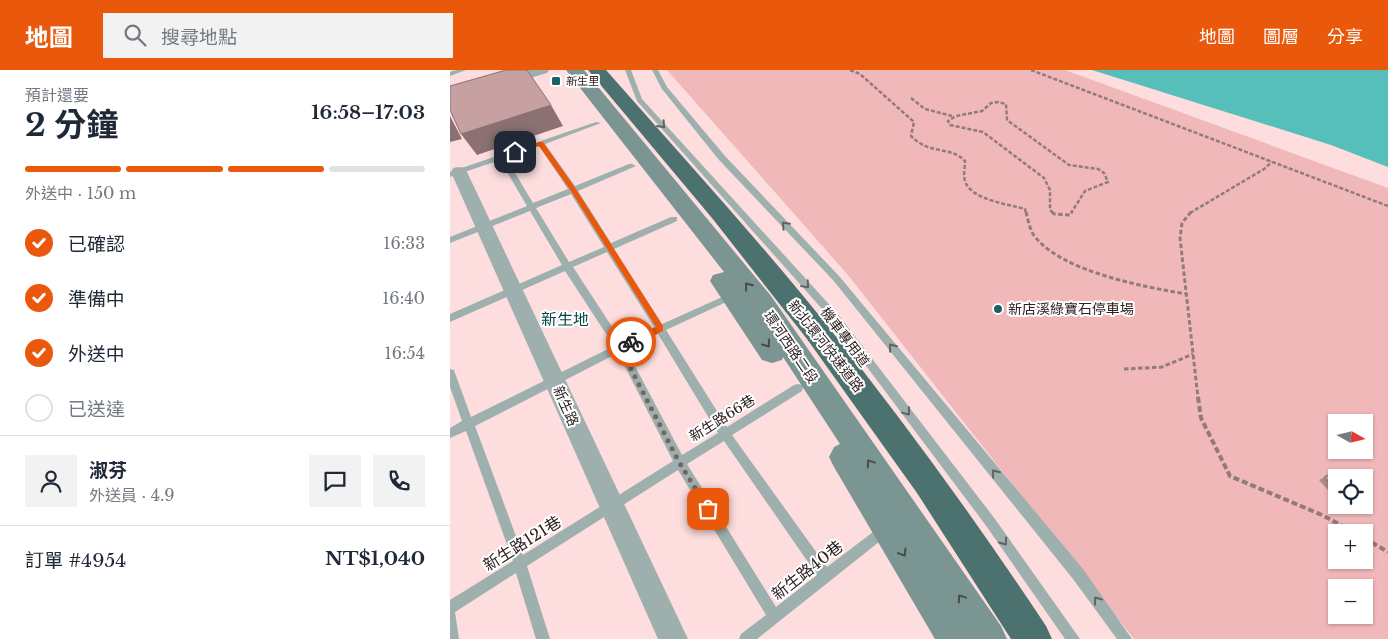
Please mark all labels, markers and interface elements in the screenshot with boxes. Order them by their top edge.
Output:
search box [103,13,453,58]
icon: search [121,21,149,49]
text: 地圖 [25,23,73,52]
text: 搜尋地點 [161,26,237,49]
text: 地圖 [1199,26,1235,48]
text: 圖層 [1263,26,1299,48]
text: 分享 [1327,26,1363,48]
place label: 新生里 [566,74,599,88]
marker: 新生里 [550,75,562,87]
text: 預計還要 [25,85,89,105]
text: 16:58–17:03 [311,101,425,124]
text: 2 分鐘 [25,105,118,145]
one-way arrow [656,120,665,129]
pin [494,131,536,173]
icon: home [501,138,529,166]
text: 外送中 · 150 m [25,183,136,203]
one-way arrow [782,222,791,231]
icon: check [25,229,53,257]
text: 已確認 [68,233,125,256]
text: 16:33 [383,233,425,253]
one-way arrow [800,279,809,288]
one-way arrow [745,283,754,292]
icon: check [25,284,53,312]
text: 準備中 [68,288,125,311]
text: 16:40 [382,288,425,308]
street label: 新北環河快速道路 [784,296,868,396]
place label: 新店溪綠寶石停車場 [1008,300,1134,318]
marker: 新店溪綠寶石停車場 [992,303,1004,315]
street label: 機車專用道 [817,304,873,370]
street label: 環河西路二段 [760,307,822,387]
district label: 新生地 [541,309,589,329]
courier [606,317,656,367]
icon: bike [617,328,645,356]
one-way arrow [761,338,770,348]
icon: check [25,339,53,367]
text: 外送中 [68,343,125,366]
text: 16:54 [385,343,425,363]
one-way arrow [890,344,898,353]
street label: 新生路 [549,383,583,429]
street label: 新生路66巷 [686,391,758,445]
text: 已送達 [68,398,125,421]
one-way arrow [901,406,909,415]
north arrow [1328,414,1372,459]
map controls [1328,414,1373,624]
button: person [25,455,77,507]
button: chat [309,455,361,507]
button: phone [373,455,425,507]
text: 淑芬 [89,459,127,482]
one-way arrow [867,460,876,469]
one-way arrow [992,469,1001,478]
button: locate [1328,469,1373,514]
text: 外送員 · 4.9 [89,485,175,505]
pin [687,488,729,530]
icon: bag [694,495,722,523]
street label: 新生路121巷 [479,511,565,575]
button: + [1328,524,1373,569]
street label: 新生路40巷 [767,536,847,604]
one-way arrow [998,536,1007,546]
text: NT$1,040 [325,547,425,570]
one-way arrow [897,547,907,556]
text: 訂單 #4954 [25,549,126,572]
button: − [1328,579,1373,624]
one-way arrow [958,594,967,604]
one-way arrow [1094,596,1103,605]

